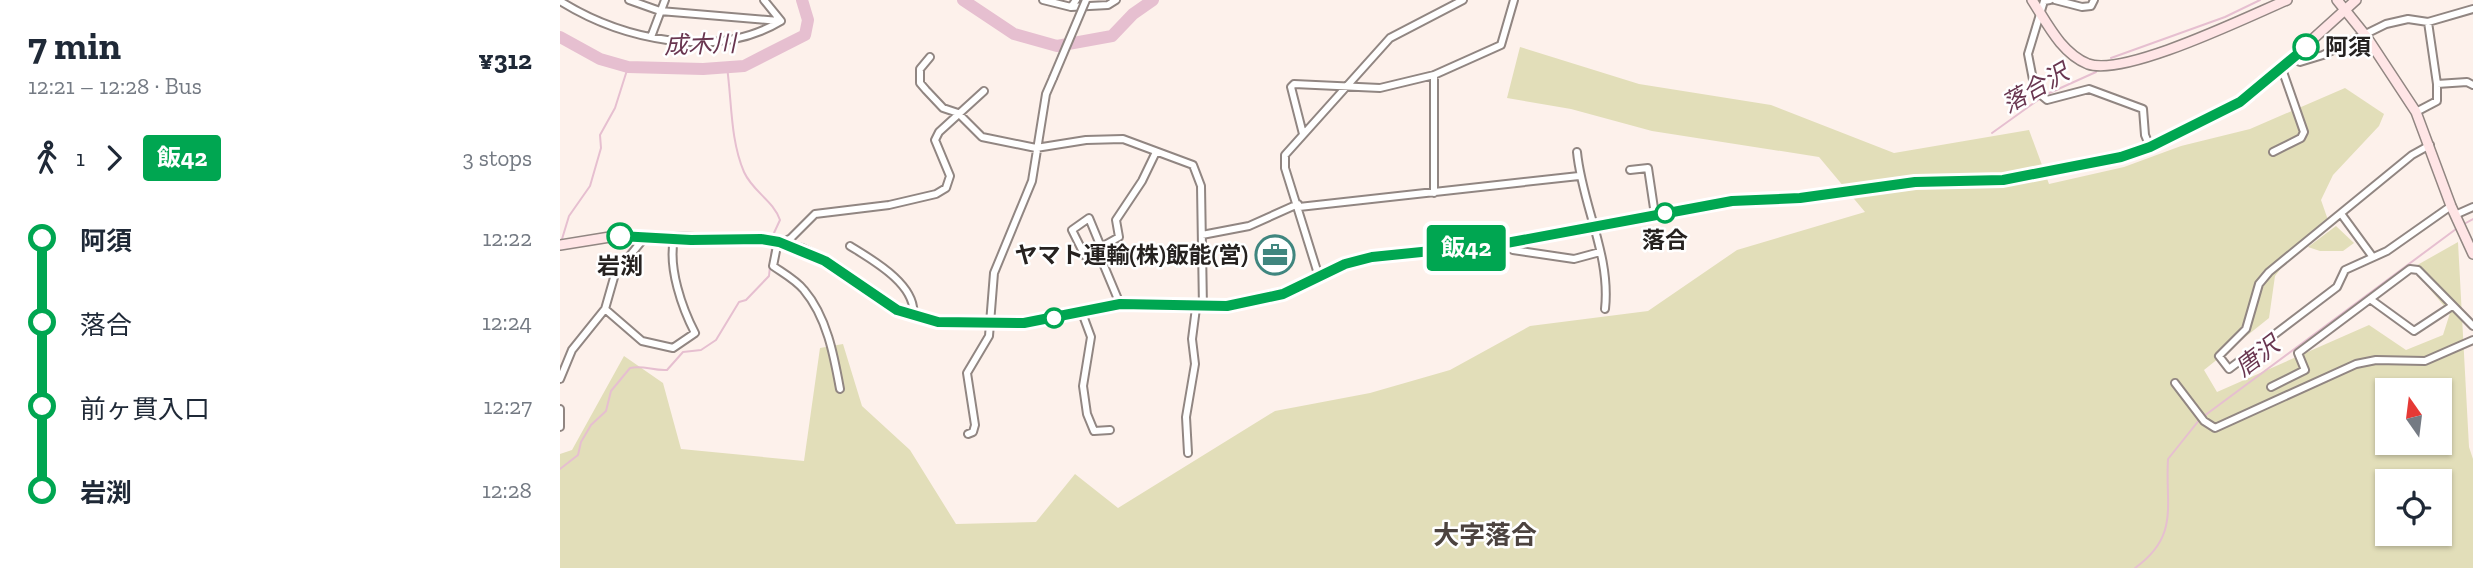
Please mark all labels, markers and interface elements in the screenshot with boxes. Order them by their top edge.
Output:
text: 7 min [28,23,121,69]
water label: 成木川 [664,28,739,60]
place label: 阿須 [2325,33,2371,61]
marker: 阿須 [2293,34,2319,60]
text: ¥312 [478,44,532,76]
water label: 落合沢 [1997,56,2076,119]
text: 12:21 – 12:28 · Bus [28,72,202,100]
icon: walk [28,139,66,177]
icon: forward [95,139,133,177]
text: 飯42 [157,143,207,172]
text: 1 [76,144,85,172]
text: 3 stops [462,144,532,172]
marker: 落合 [1655,203,1675,223]
marker: 岩渕 [607,223,633,249]
text: 12:22 [482,224,532,252]
text: 阿須 [80,225,132,257]
line badge: 飯42 [1426,225,1506,271]
place label: 落合 [1642,226,1688,254]
text: 飯42 [1441,233,1491,262]
office icon: ヤマト運輸(株)飯能(営) [1254,234,1296,276]
place label: ヤマト運輸(株)飯能(営) [1014,241,1248,269]
place label: 岩渕 [597,252,643,280]
text: 12:24 [482,308,532,336]
unlabelled marker [1044,308,1064,328]
text: 落合 [80,309,132,341]
water label: 唐沢 [2229,328,2287,382]
north arrow [2375,378,2452,455]
map controls [2375,378,2452,546]
text: 12:27 [483,392,532,420]
text: 前ヶ貫入口 [80,393,210,425]
button: locate [2375,469,2452,546]
text: 12:28 [482,476,532,504]
text: 岩渕 [80,477,132,509]
district label: 大字落合 [1433,519,1537,551]

